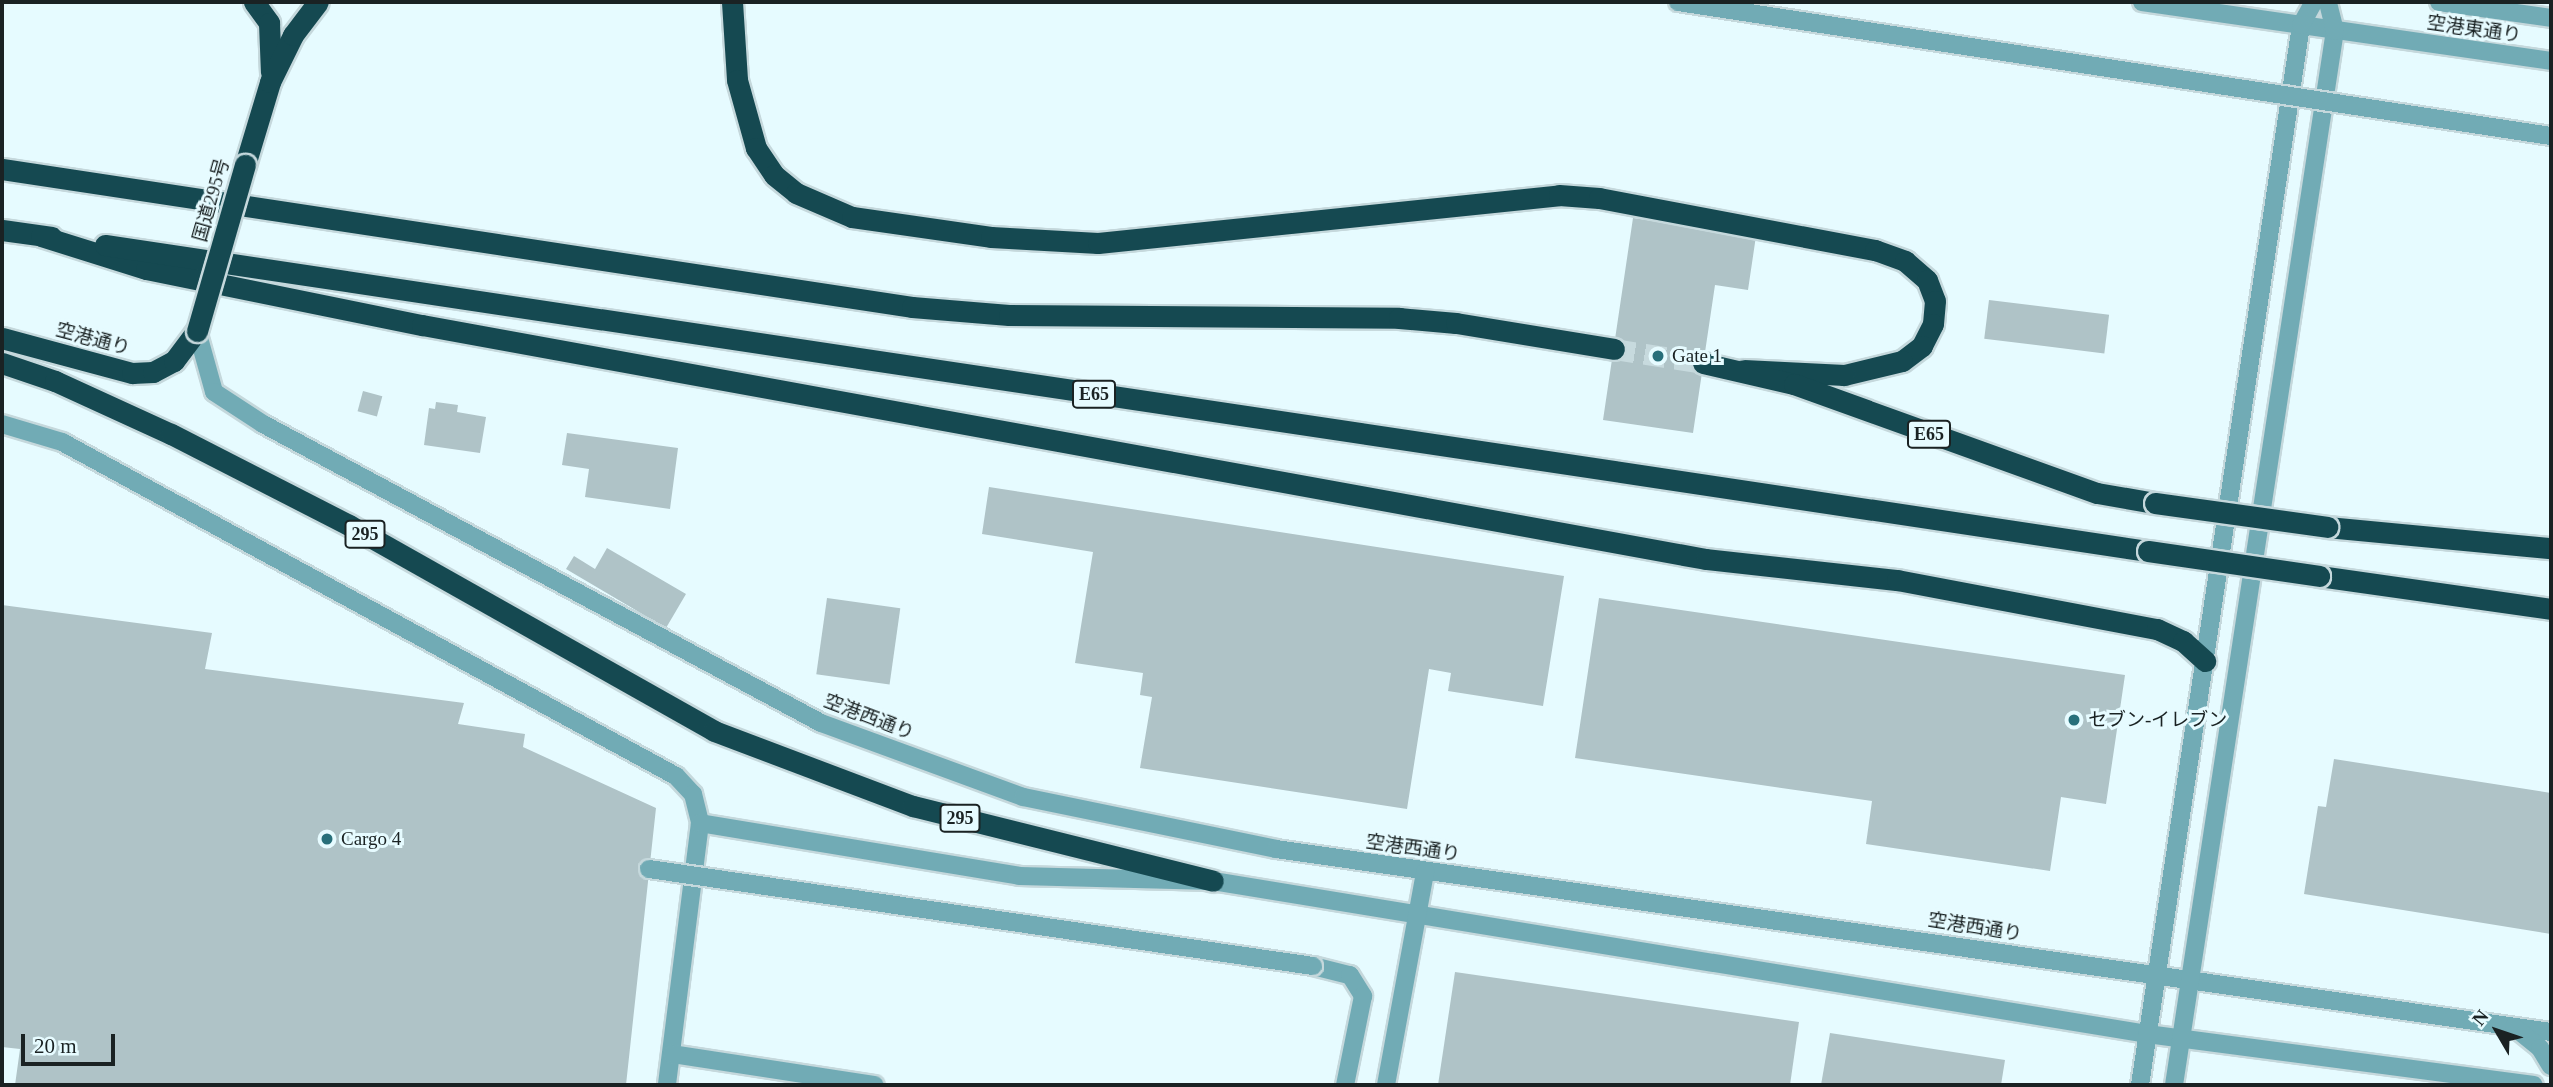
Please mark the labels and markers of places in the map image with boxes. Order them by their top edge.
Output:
place label: Gate 1 [1672,345,1722,367]
marker: Gate 1 [1650,348,1666,364]
place label: セブン-イレブン [2088,709,2227,731]
marker: セブン-イレブン [2066,712,2082,728]
place label: Cargo 4 [341,828,401,850]
marker: Cargo 4 [319,831,335,847]

